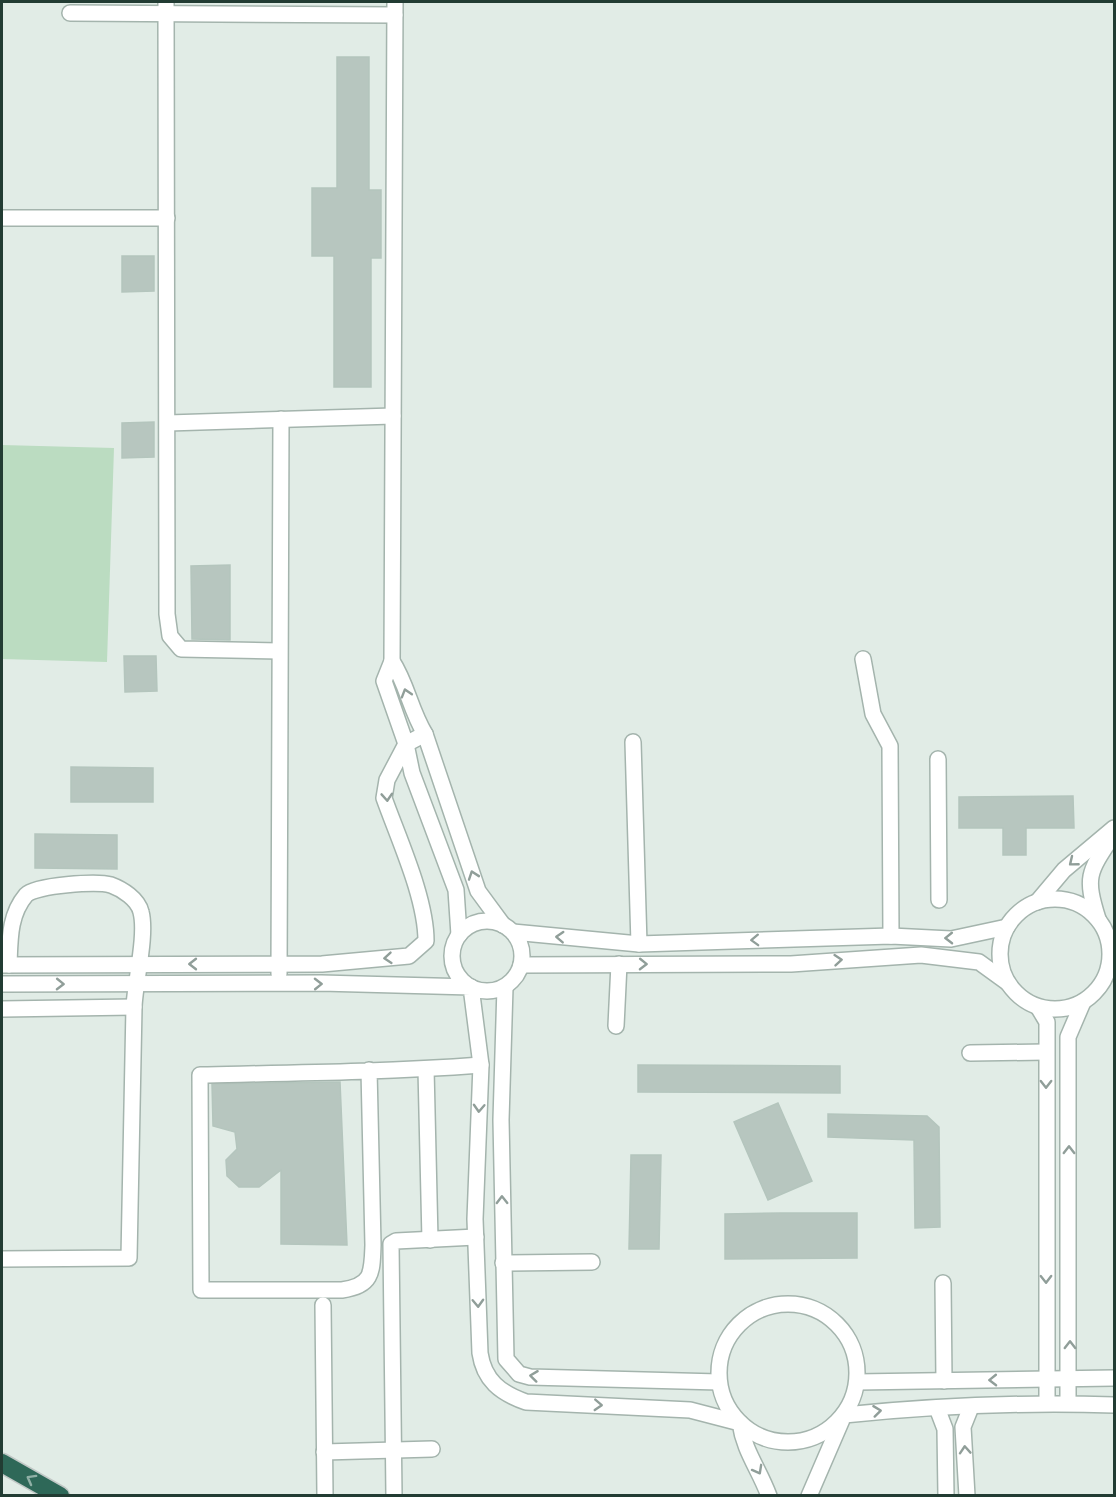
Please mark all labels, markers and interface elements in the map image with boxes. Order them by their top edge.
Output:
one-way arrow [401,688,413,698]
one-way arrow [380,793,393,802]
one-way arrow [1069,855,1080,866]
one-way arrow [468,870,480,881]
one-way arrow [555,930,564,943]
one-way arrow [945,932,954,944]
one-way arrow [750,934,759,947]
one-way arrow [383,951,392,964]
one-way arrow [833,954,842,967]
one-way arrow [188,958,197,970]
one-way arrow [638,958,647,970]
one-way arrow [55,978,64,991]
one-way arrow [313,978,322,990]
one-way arrow [1040,1079,1052,1088]
one-way arrow [473,1103,486,1112]
one-way arrow [1063,1146,1075,1155]
one-way arrow [496,1195,508,1204]
one-way arrow [1040,1274,1052,1283]
one-way arrow [471,1298,484,1307]
one-way arrow [1064,1341,1076,1350]
one-way arrow [530,1371,539,1383]
one-way arrow [989,1374,998,1386]
one-way arrow [594,1399,603,1412]
one-way arrow [873,1406,882,1418]
one-way arrow [958,1446,971,1455]
one-way arrow [751,1464,762,1474]
one-way arrow [26,1475,37,1487]

